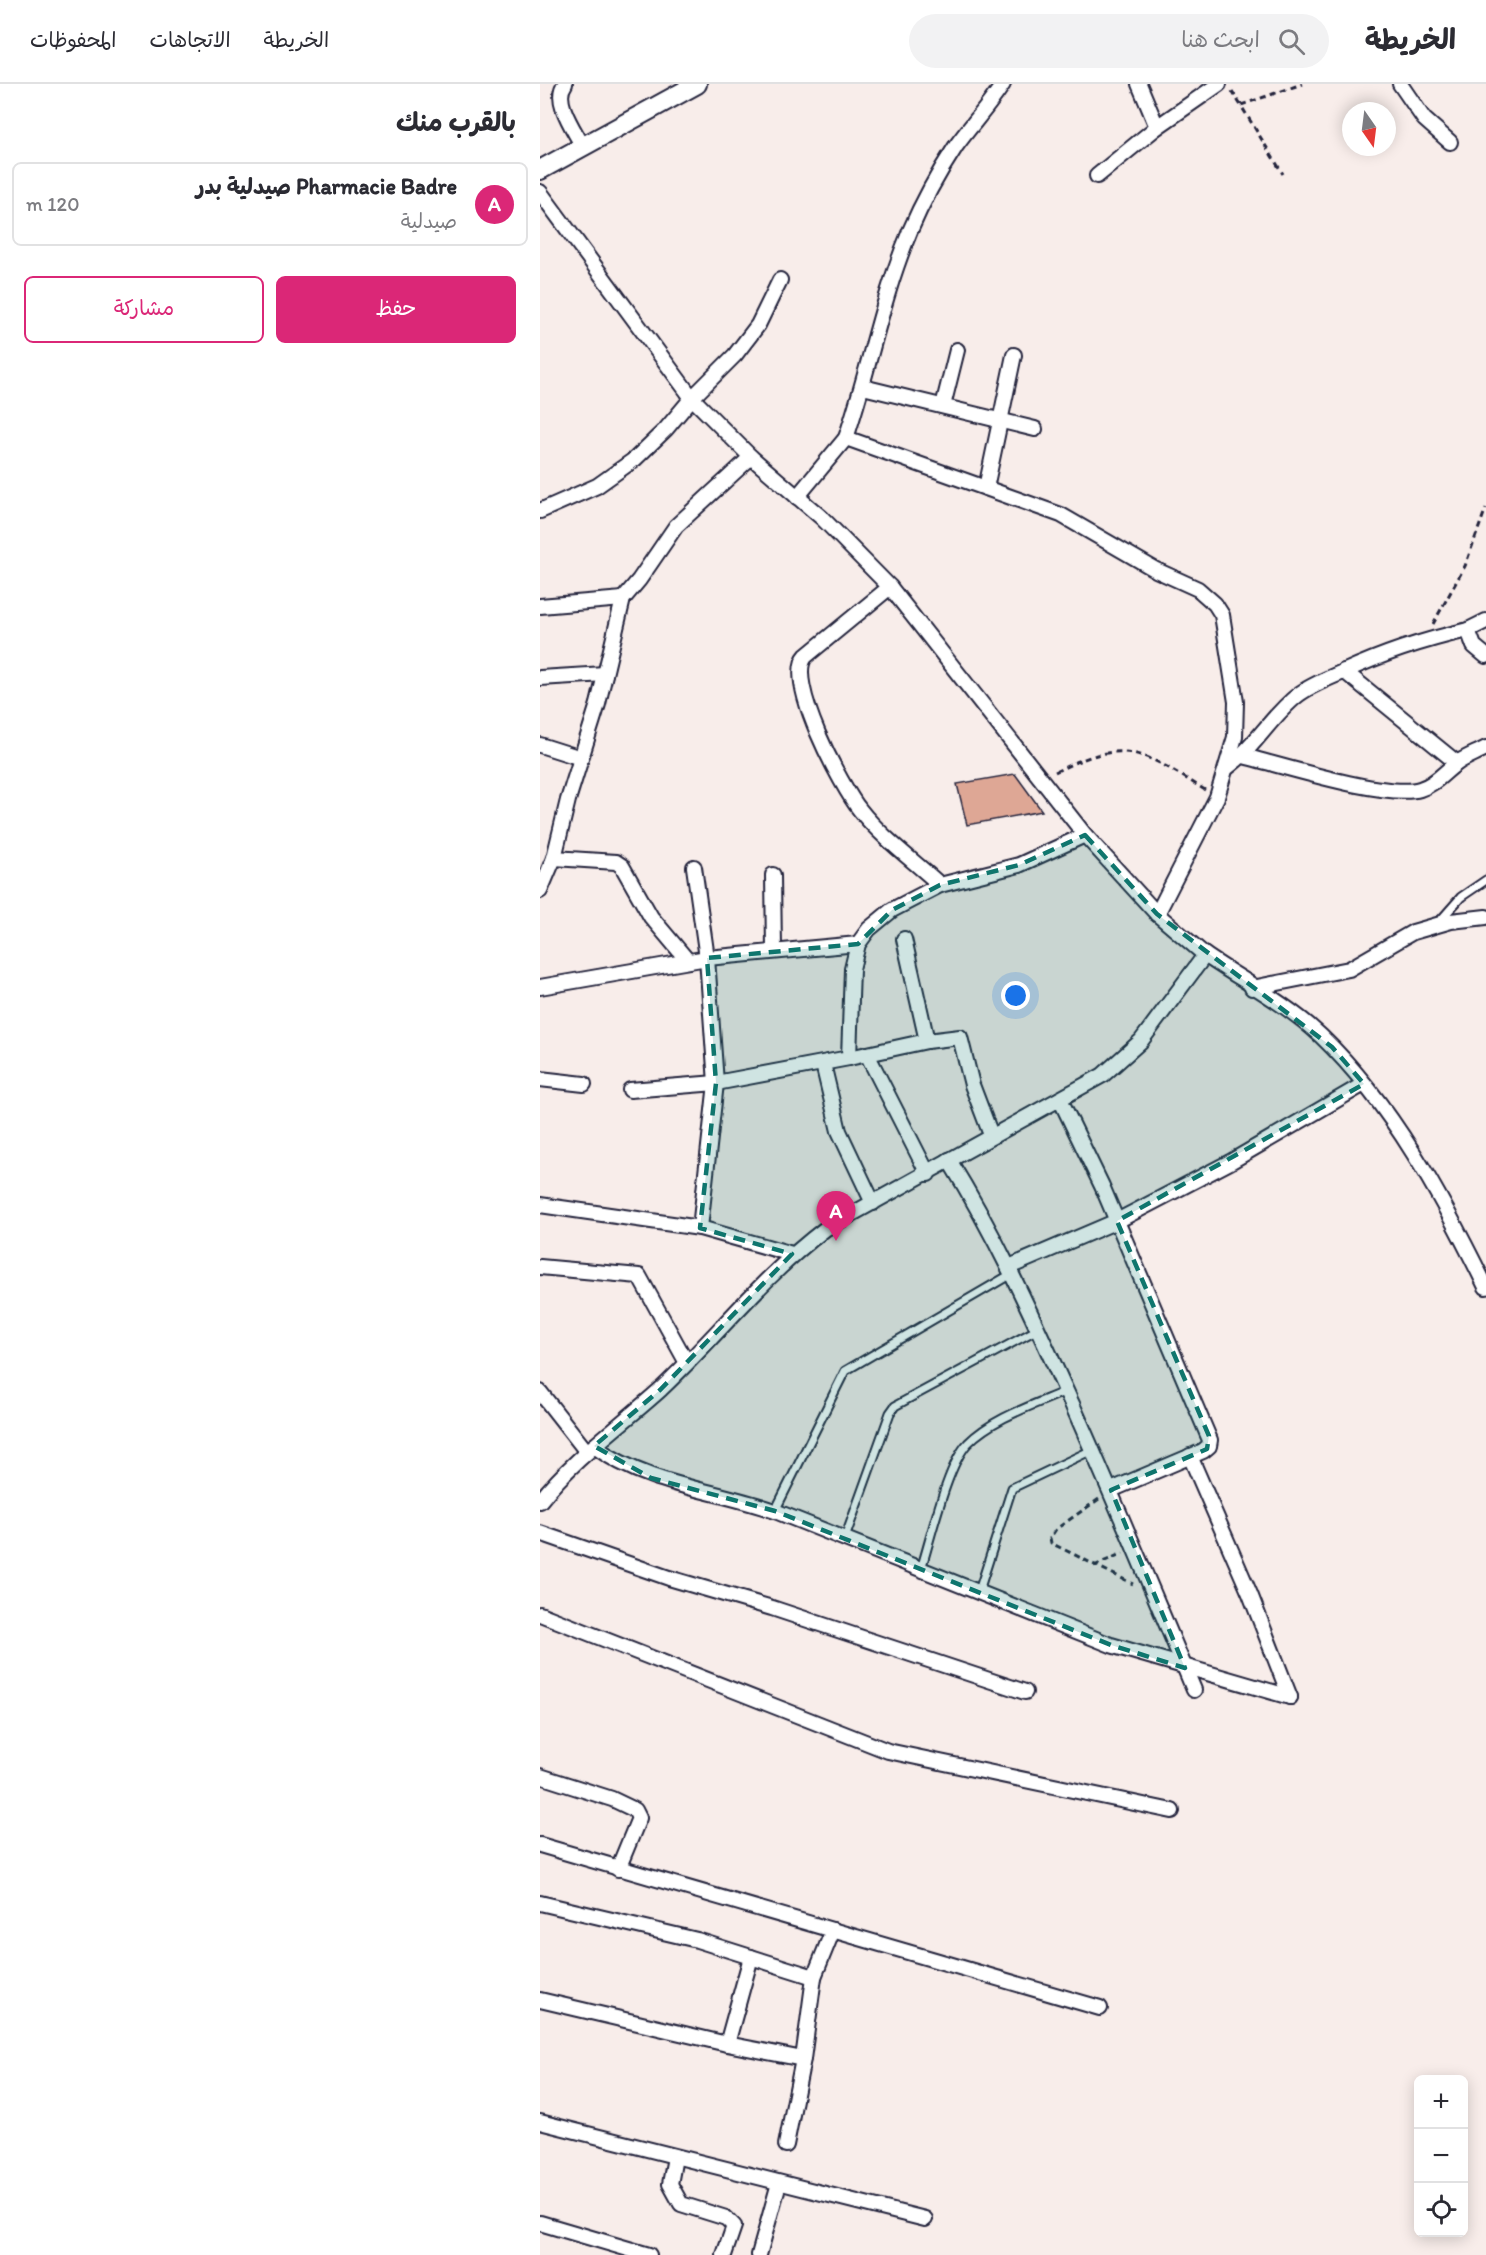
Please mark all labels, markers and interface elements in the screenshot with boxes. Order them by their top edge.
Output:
search box [909,14,1329,68]
text: الخريطة [1365,22,1456,56]
icon: search [1275,25,1308,58]
text: ابحث هنا [1181,26,1260,53]
text: المحفوظات [30,27,116,52]
text: الاتجاهات [149,27,231,52]
text: الخريطة [264,27,329,52]
north arrow [1342,102,1396,156]
text: بالقرب منك [396,106,516,138]
text: Pharmacie Badre صيدلية بدر [196,173,457,200]
text: 120 m [26,192,79,216]
text: A [488,192,501,216]
text: صيدلية [401,209,457,233]
button: مشاركة [24,276,264,343]
button: حفظ [276,276,516,343]
your location [1001,981,1030,1010]
pin: A [816,1192,856,1241]
map controls [1414,2075,1468,2237]
button: + [1414,2075,1468,2129]
button: − [1414,2129,1468,2183]
button: locate [1414,2183,1468,2237]

